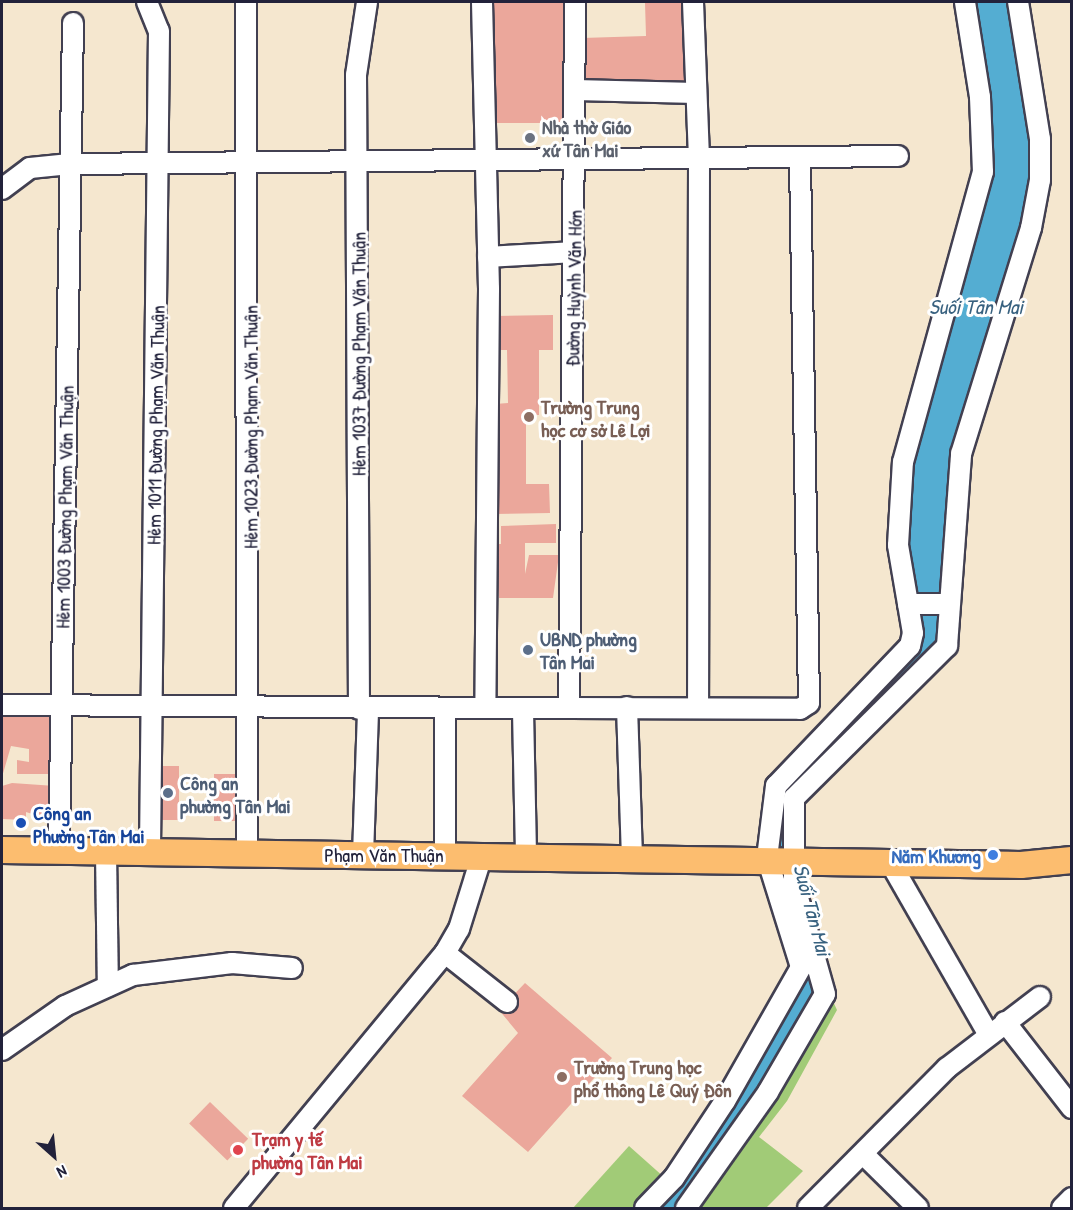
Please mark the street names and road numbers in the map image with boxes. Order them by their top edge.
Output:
street label: Đường Huỳnh Văn Hớn [560,209,586,367]
street label: Hẻm 1037 Đường Phạm Văn Thuận [346,232,370,476]
street label: Hẻm 1011 Đường Phạm Văn Thuận [141,305,169,545]
street label: Hẻm 1023 Đường Phạm Văn Thuận [238,305,262,549]
street label: Hẻm 1003 Đường Phạm Văn Thuận [50,385,78,629]
street label: Phạm Văn Thuận [324,842,444,866]

